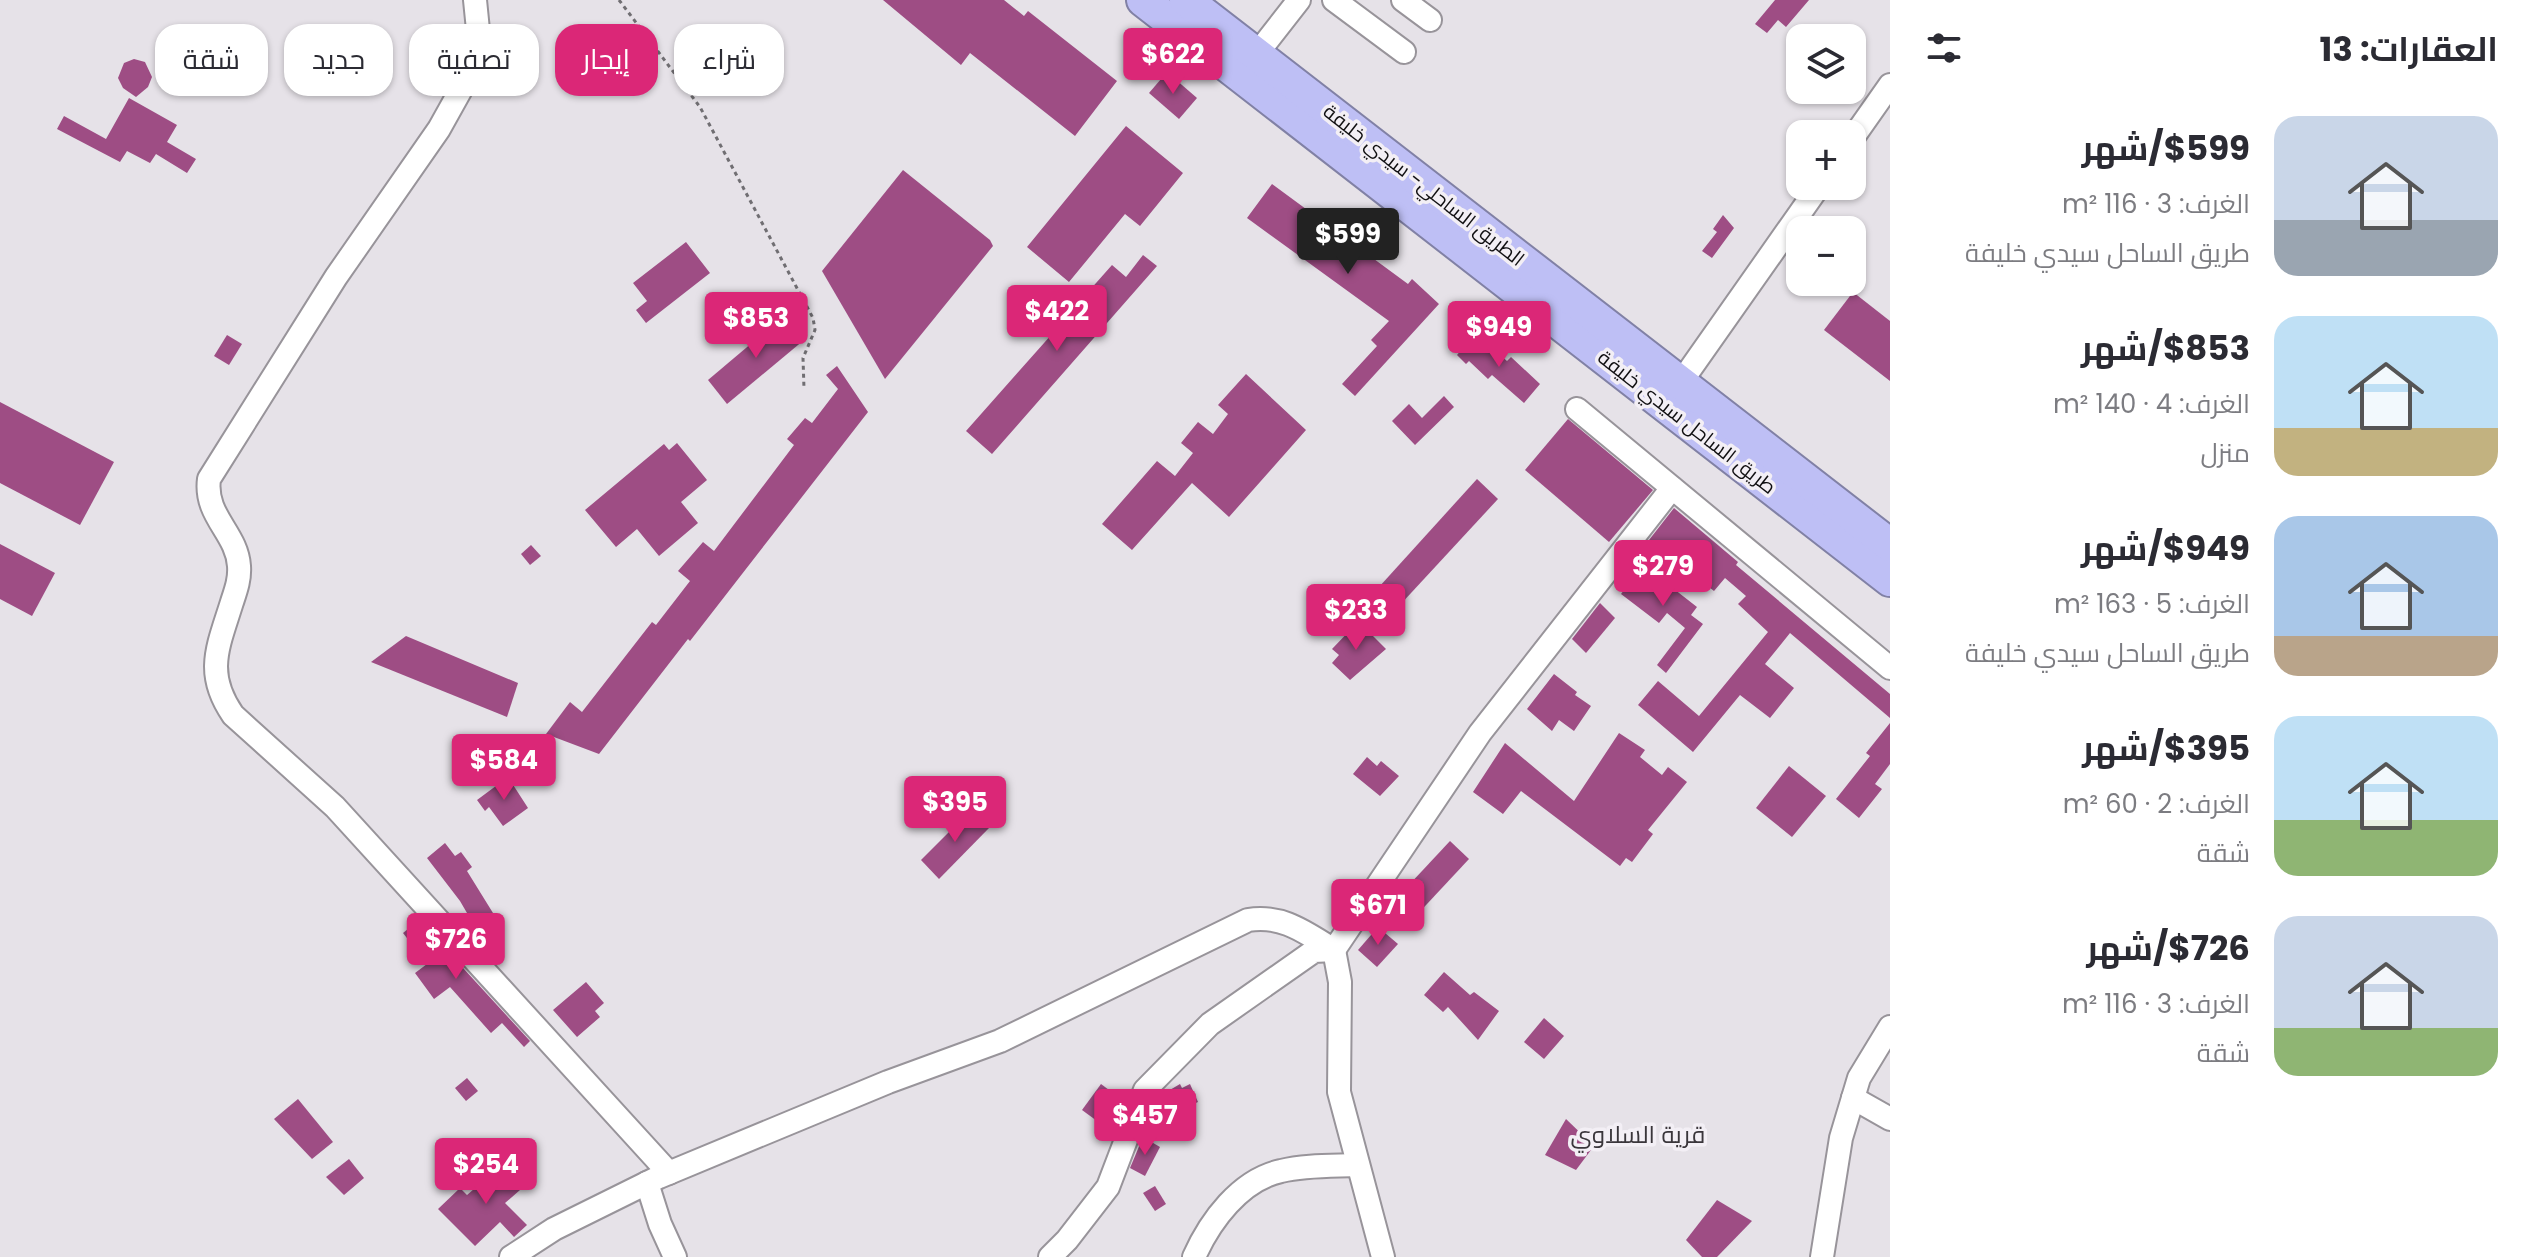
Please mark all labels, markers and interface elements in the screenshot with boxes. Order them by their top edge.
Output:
chip: شقة [155,24,268,96]
chip: جديد [284,24,393,96]
chip: تصفية [409,24,539,96]
chip: إيجار [555,24,658,96]
chip: شراء [674,24,784,96]
map controls [1786,24,1866,296]
button: layers [1786,24,1866,104]
text: العقارات: 13 [2319,25,2498,73]
icon: filters [1922,26,1966,70]
pin: $622 [1126,28,1220,96]
text: $622 [1141,36,1205,72]
street label: الطريق الساحلي- سيدي خليفة [1316,98,1530,274]
button: + [1786,120,1866,200]
text: $599/شهر [2082,124,2250,172]
icon: home [2338,148,2434,244]
text: الغرف: 3 · 116 m² [2062,186,2250,222]
pin: $599 [1301,208,1395,276]
text: $599 [1315,216,1381,252]
button: − [1786,216,1866,296]
text: طريق الساحل سيدي خليفة [1965,235,2250,271]
pin: $422 [1010,285,1104,353]
pin: $853 [709,292,803,360]
text: $422 [1025,293,1089,329]
text: $853 [723,300,789,336]
pin: $949 [1452,301,1546,369]
text: $949 [1466,309,1532,345]
text: $853/شهر [2081,324,2250,372]
street label: طريق الساحل سيدي خليفة [1591,343,1782,502]
icon: home [2338,348,2434,444]
text: الغرف: 4 · 140 m² [2053,386,2250,422]
text: منزل [2201,435,2250,471]
text: $949/شهر [2081,524,2250,572]
pin: $279 [1616,540,1710,608]
text: $279 [1632,548,1694,584]
icon: home [2338,548,2434,644]
pin: $233 [1309,584,1403,652]
text: الغرف: 5 · 163 m² [2054,586,2250,622]
text: $233 [1324,592,1388,628]
text: طريق الساحل سيدي خليفة [1965,635,2250,671]
text: $395/شهر [2082,724,2250,772]
pin: $584 [457,734,551,802]
text: $584 [470,742,538,778]
icon: home [2338,748,2434,844]
pin: $395 [908,776,1002,844]
text: $395 [922,784,988,820]
text: الغرف: 2 · 60 m² [2063,786,2250,822]
text: شقة [2197,835,2250,871]
pin: $671 [1331,879,1425,947]
text: $671 [1349,887,1407,923]
pin: $726 [409,913,503,981]
text: $726 [425,921,487,957]
text: $726/شهر [2086,924,2250,972]
icon: home [2338,948,2434,1044]
text: الغرف: 3 · 116 m² [2062,986,2250,1022]
text: شقة [2197,1035,2250,1071]
pin: $457 [1098,1089,1192,1157]
text: $457 [1112,1097,1178,1133]
district label: قرية السلاوي [1571,1118,1705,1153]
pin: $254 [439,1138,533,1206]
text: $254 [453,1146,519,1182]

